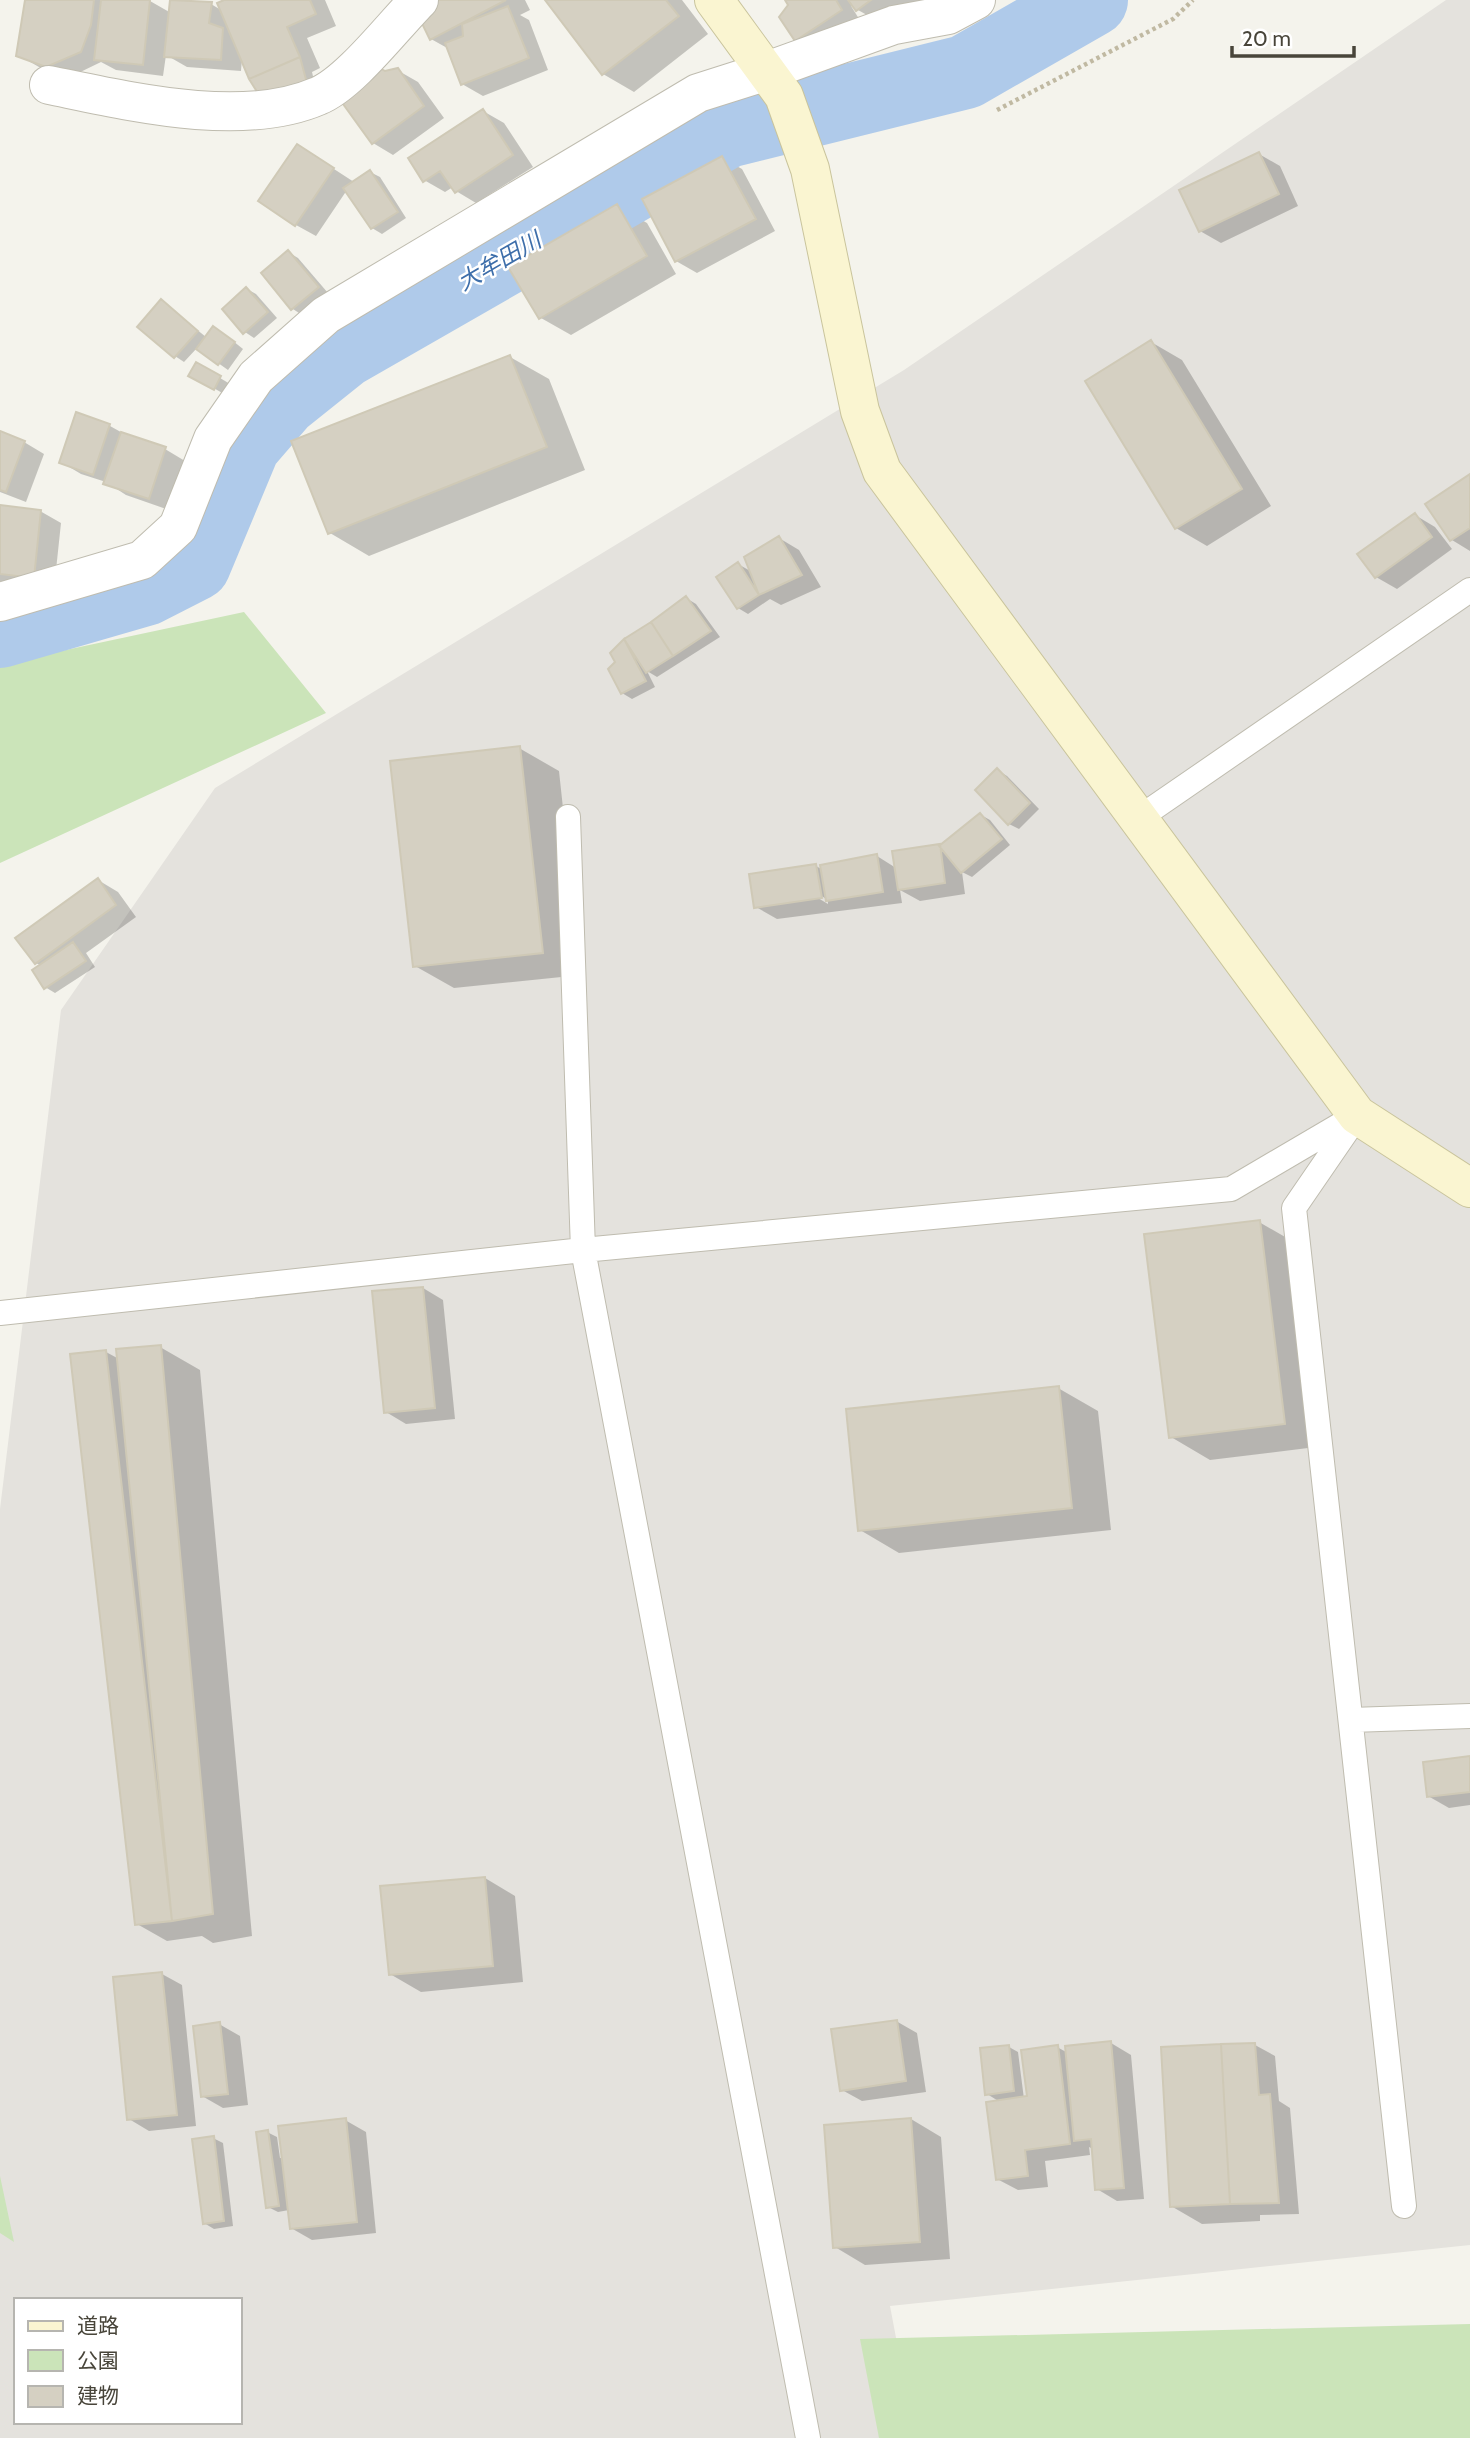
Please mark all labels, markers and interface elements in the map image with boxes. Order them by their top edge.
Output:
scale bar [1232,14,1354,58]
text: 20 m [1242,26,1291,51]
water label: 大牟田川 [452,224,548,296]
legend [14,2298,242,2424]
text: 道路 [77,2313,119,2338]
text: 公園 [77,2348,119,2373]
text: 建物 [77,2383,119,2408]

